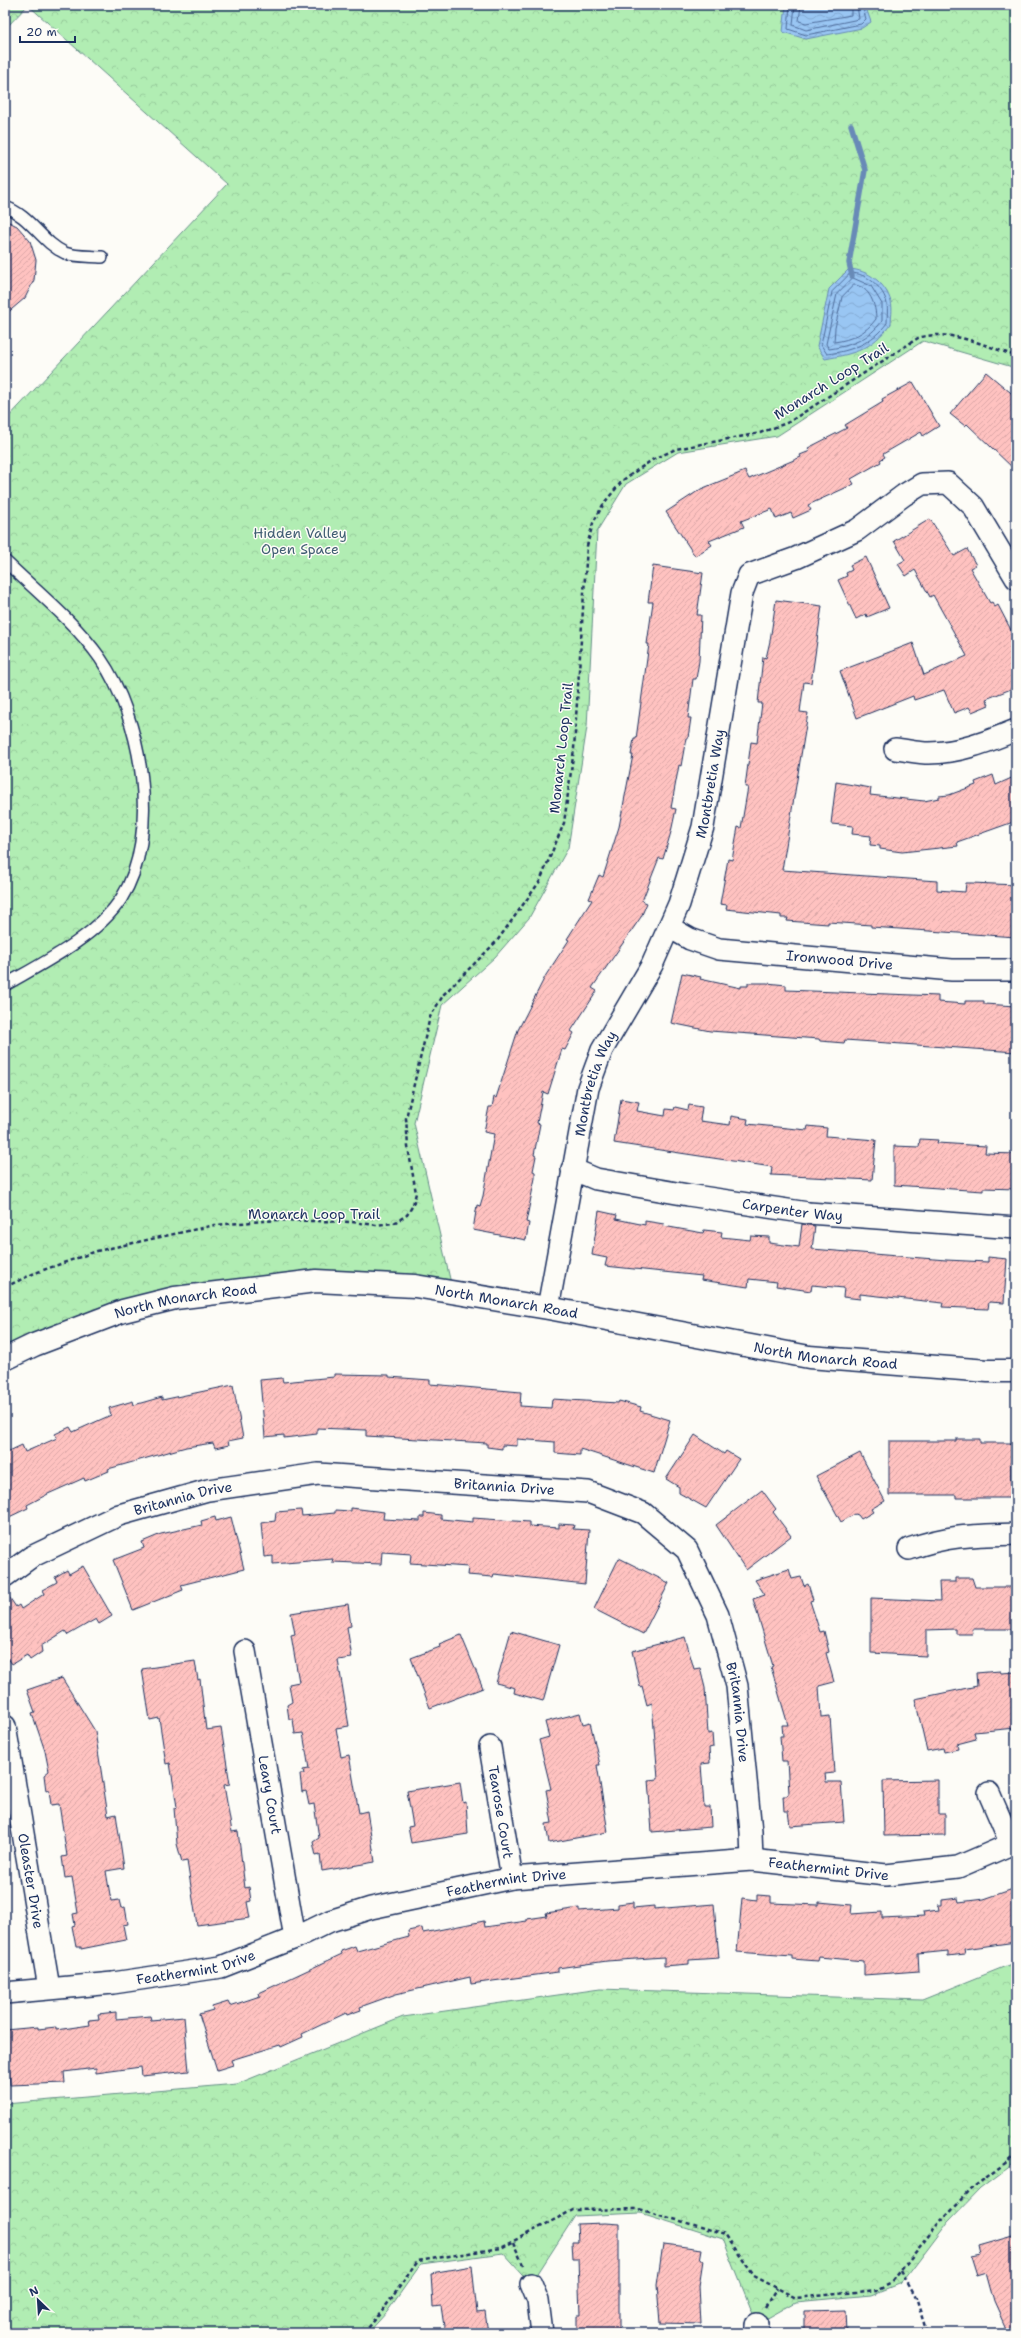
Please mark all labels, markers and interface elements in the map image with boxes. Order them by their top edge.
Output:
scale bar [20,18,75,44]
text: 20 m [26,24,57,40]
street label: Monarch Loop Trail [770,338,892,424]
park label: Hidden Valley Open Space [253,524,347,558]
street label: Monarch Loop Trail [545,681,577,815]
street label: Montbretia Way [691,728,728,841]
street label: Ironwood Drive [786,946,894,974]
street label: Montbretia Way [570,1027,620,1138]
street label: Carpenter Way [741,1194,844,1225]
street label: Monarch Loop Trail [248,1205,381,1223]
street label: North Monarch Road [112,1279,258,1323]
street label: North Monarch Road [434,1280,580,1322]
street label: North Monarch Road [752,1338,898,1373]
street label: Britannia Drive [453,1474,555,1499]
street label: Britannia Drive [132,1478,234,1519]
street label: Britannia Drive [722,1660,753,1763]
street label: Leary Court [254,1754,286,1836]
street label: Tearose Court [484,1764,518,1860]
street label: Oleaster Drive [14,1832,48,1930]
street label: Feathermint Drive [767,1853,890,1884]
street label: Feathermint Drive [445,1865,567,1901]
street label: Feathermint Drive [135,1945,258,1988]
north arrow [18,2280,58,2320]
text: N [27,2283,41,2300]

